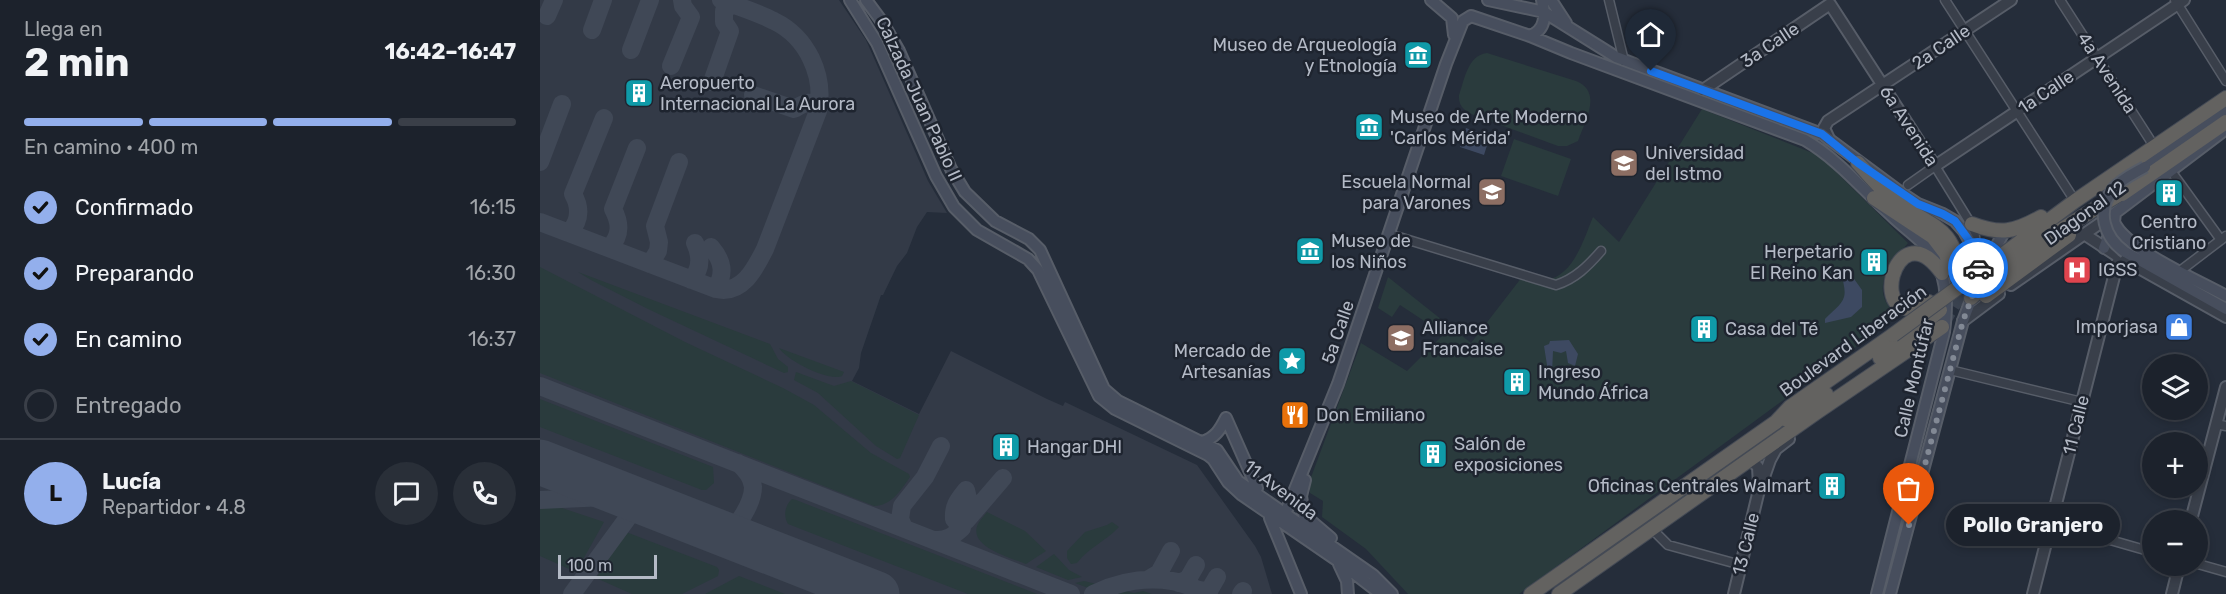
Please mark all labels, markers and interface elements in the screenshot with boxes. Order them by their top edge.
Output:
pin [1625,9,1676,71]
street label: Calzada Juan Pablo II [871,13,967,185]
text: Llega en [24,17,103,41]
street label: 3a Calle [1737,17,1803,73]
icon: home [1634,18,1667,51]
street label: 2a Calle [1908,20,1974,74]
street label: 4a Avenida [2073,28,2141,118]
place label: Museo de Arqueología y Etnología [1213,34,1397,77]
text: 16:42–16:47 [385,38,516,65]
museum icon: Museo de Arqueología y Etnología [1402,39,1434,71]
text: 2 min [24,40,130,86]
street label: 1a Calle [2014,65,2078,119]
place label: Aeropuerto Internacional La Aurora [660,72,855,115]
building icon: Aeropuerto Internacional La Aurora [623,77,655,109]
street label: 6a Avenida [1875,81,1943,171]
place label: Museo de Arte Moderno 'Carlos Mérida' [1390,106,1588,149]
museum icon: Museo de Arte Moderno 'Carlos Mérida' [1353,111,1385,143]
text: En camino · 400 m [24,135,198,159]
place label: Universidad del Istmo [1645,142,1744,185]
school or university icon: Universidad del Istmo [1608,147,1640,179]
place label: Escuela Normal para Varones [1341,171,1471,214]
school or university icon: Escuela Normal para Varones [1476,176,1508,208]
street label: Diagonal 12 [2040,176,2130,250]
building icon: Centro Cristiano [2153,177,2185,209]
icon: check [24,191,57,224]
text: Confirmado [75,194,193,221]
text: 16:15 [470,195,516,219]
place label: Centro Cristiano [2132,211,2206,254]
place label: Museo de los Niños [1331,230,1411,273]
museum icon: Museo de los Niños [1294,235,1326,267]
courier [1948,238,2008,298]
place label: Herpetario El Reino Kan [1750,241,1853,284]
building icon: Herpetario El Reino Kan [1858,246,1890,278]
icon: car [1962,252,1995,285]
hospital icon: IGSS [2061,254,2093,286]
icon: check [24,257,57,290]
place label: IGSS [2098,259,2138,281]
text: Preparando [75,260,194,287]
text: 16:30 [466,261,516,285]
street label: Boulevard Liberación [1775,280,1931,402]
street label: 5a Calle [1317,297,1359,367]
shop icon: Imporjasa [2163,311,2195,343]
building icon: Casa del Té [1688,313,1720,345]
street label: Calle Montúfar [1890,316,1938,440]
place label: Imporjasa [2076,316,2158,338]
place label: Alliance Francaise [1422,317,1503,360]
place label: Casa del Té [1725,318,1818,340]
school or university icon: Alliance Francaise [1385,322,1417,354]
icon: check [24,323,57,356]
text: En camino [75,326,182,353]
text: 16:37 [468,327,516,351]
place label: Mercado de Artesanías [1174,340,1271,383]
place icon: Mercado de Artesanías [1276,345,1308,377]
map controls [2142,354,2208,576]
button: layers [2142,354,2208,420]
place label: Ingreso Mundo África [1538,361,1649,404]
building icon: Ingreso Mundo África [1501,366,1533,398]
text: Entregado [75,392,182,419]
street label: 11 Calle [2058,393,2094,457]
restaurant icon: Don Emiliano [1279,399,1311,431]
place label: Don Emiliano [1316,404,1425,426]
building icon: Hangar DHl [990,431,1022,463]
button: + [2142,432,2208,498]
place label: Salón de exposiciones [1454,433,1563,476]
place label: Hangar DHl [1027,436,1122,458]
building icon: Salón de exposiciones [1417,438,1449,470]
street label: 11 Avenida [1240,455,1322,525]
button: chat [375,462,438,525]
button: phone [453,462,516,525]
pin [1883,463,1934,525]
text: Lucía [102,468,161,495]
building icon: Oficinas Centrales Walmart [1816,470,1848,502]
icon: bag [1892,472,1925,505]
place label: Oficinas Centrales Walmart [1588,475,1811,497]
text: L [49,480,62,507]
text: Repartidor · 4.8 [102,495,246,519]
callout: Pollo Granjero [1945,504,2119,546]
street label: 13 Calle [1728,510,1764,578]
button: − [2142,510,2208,576]
text: Pollo Granjero [1963,513,2103,537]
scale bar [558,552,657,580]
text: 100 m [567,556,612,575]

